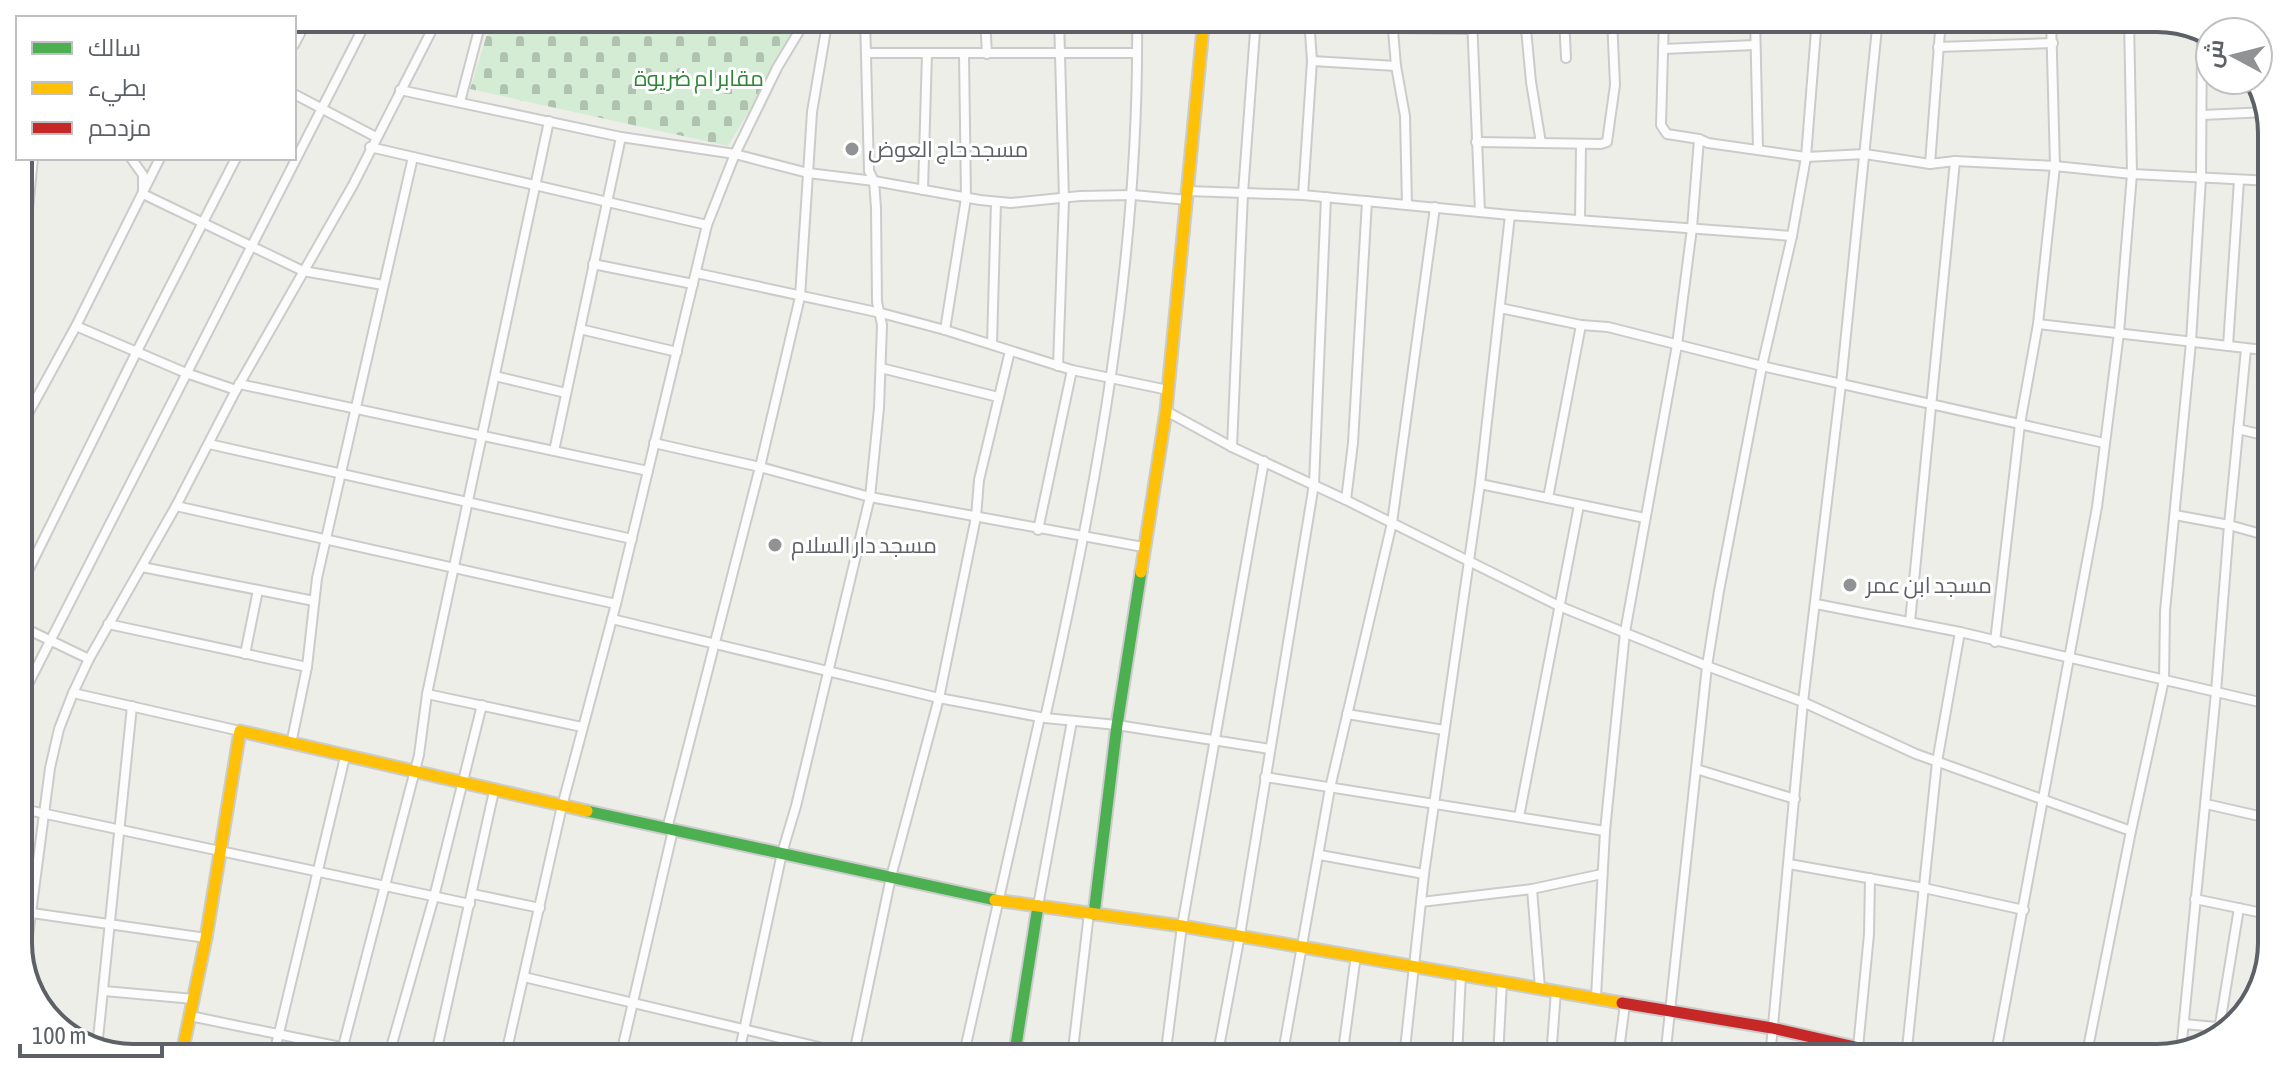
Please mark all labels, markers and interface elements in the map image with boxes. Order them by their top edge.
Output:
legend [16,16,296,160]
north arrow [2194,16,2274,96]
text: سالك [88,34,141,61]
text: ش [2200,38,2230,69]
park label: مقابر ام ضريوة [634,65,764,94]
text: بطيء [88,74,147,107]
text: مزدحم [88,114,151,144]
place label: مسجد حاج العوض [868,136,1028,164]
marker: مسجد حاج العوض [843,140,861,158]
place label: مسجد دار السلام [791,532,937,561]
marker: مسجد دار السلام [766,536,784,554]
place label: مسجد ابن عمر [1864,572,1992,599]
marker: مسجد ابن عمر [1841,576,1859,594]
scale bar [20,1008,162,1058]
text: 100 m [32,1022,86,1049]

